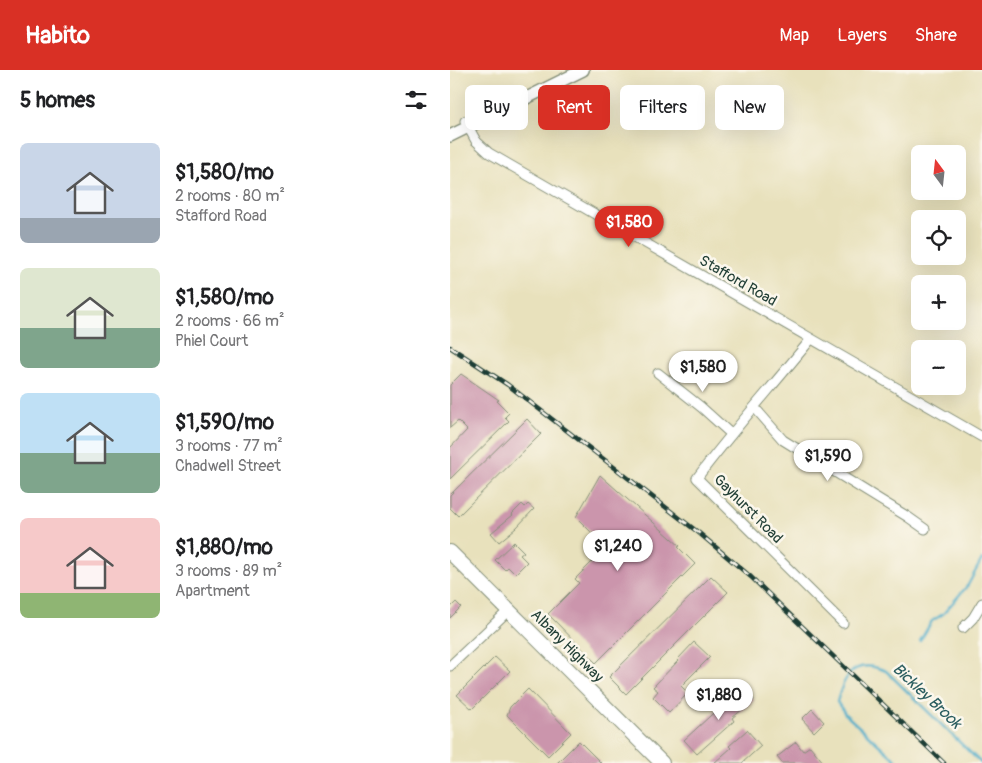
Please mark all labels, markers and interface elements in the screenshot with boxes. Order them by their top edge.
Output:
text: Habito [25,21,90,50]
text: Map [780,24,809,47]
text: Layers [837,24,887,47]
text: Share [915,24,957,47]
chip: Buy [465,85,528,130]
chip: Rent [538,85,610,130]
chip: Filters [620,85,705,130]
chip: New [715,85,784,130]
icon: filters [402,86,430,114]
text: 5 homes [20,87,95,114]
north arrow [911,145,966,200]
map controls [911,145,966,395]
text: $1,580/mo [175,159,274,186]
icon: home [60,163,120,223]
text: 2 rooms · 80 m² [175,186,285,206]
text: Stafford Road [175,206,267,226]
pin: $1,580 [588,206,670,248]
button: locate [911,210,966,265]
text: $1,580 [606,212,652,232]
street label: Stafford Road [696,251,780,311]
button: + [911,275,966,330]
text: $1,580/mo [175,284,274,311]
icon: home [60,288,120,348]
text: 2 rooms · 66 m² [175,311,285,331]
text: Phiel Court [175,331,248,351]
button: − [911,340,966,395]
pin: $1,580 [662,350,744,393]
text: $1,580 [680,357,726,377]
text: $1,590/mo [175,409,274,436]
icon: home [60,413,120,473]
text: 3 rooms · 77 m² [175,436,283,456]
pin: $1,590 [787,440,869,482]
text: $1,590 [805,446,851,466]
text: Chadwell Street [175,456,281,476]
street label: Gayhurst Road [709,470,787,548]
pin: $1,240 [577,530,659,572]
text: $1,880/mo [175,534,273,561]
text: $1,240 [594,536,642,556]
icon: home [60,538,120,598]
text: 3 rooms · 89 m² [175,561,282,581]
text: Apartment [175,581,250,601]
street label: Albany Highway [527,606,608,687]
water label: Bickley Brook [888,659,967,734]
pin: $1,880 [678,678,760,721]
text: $1,880 [696,685,742,705]

